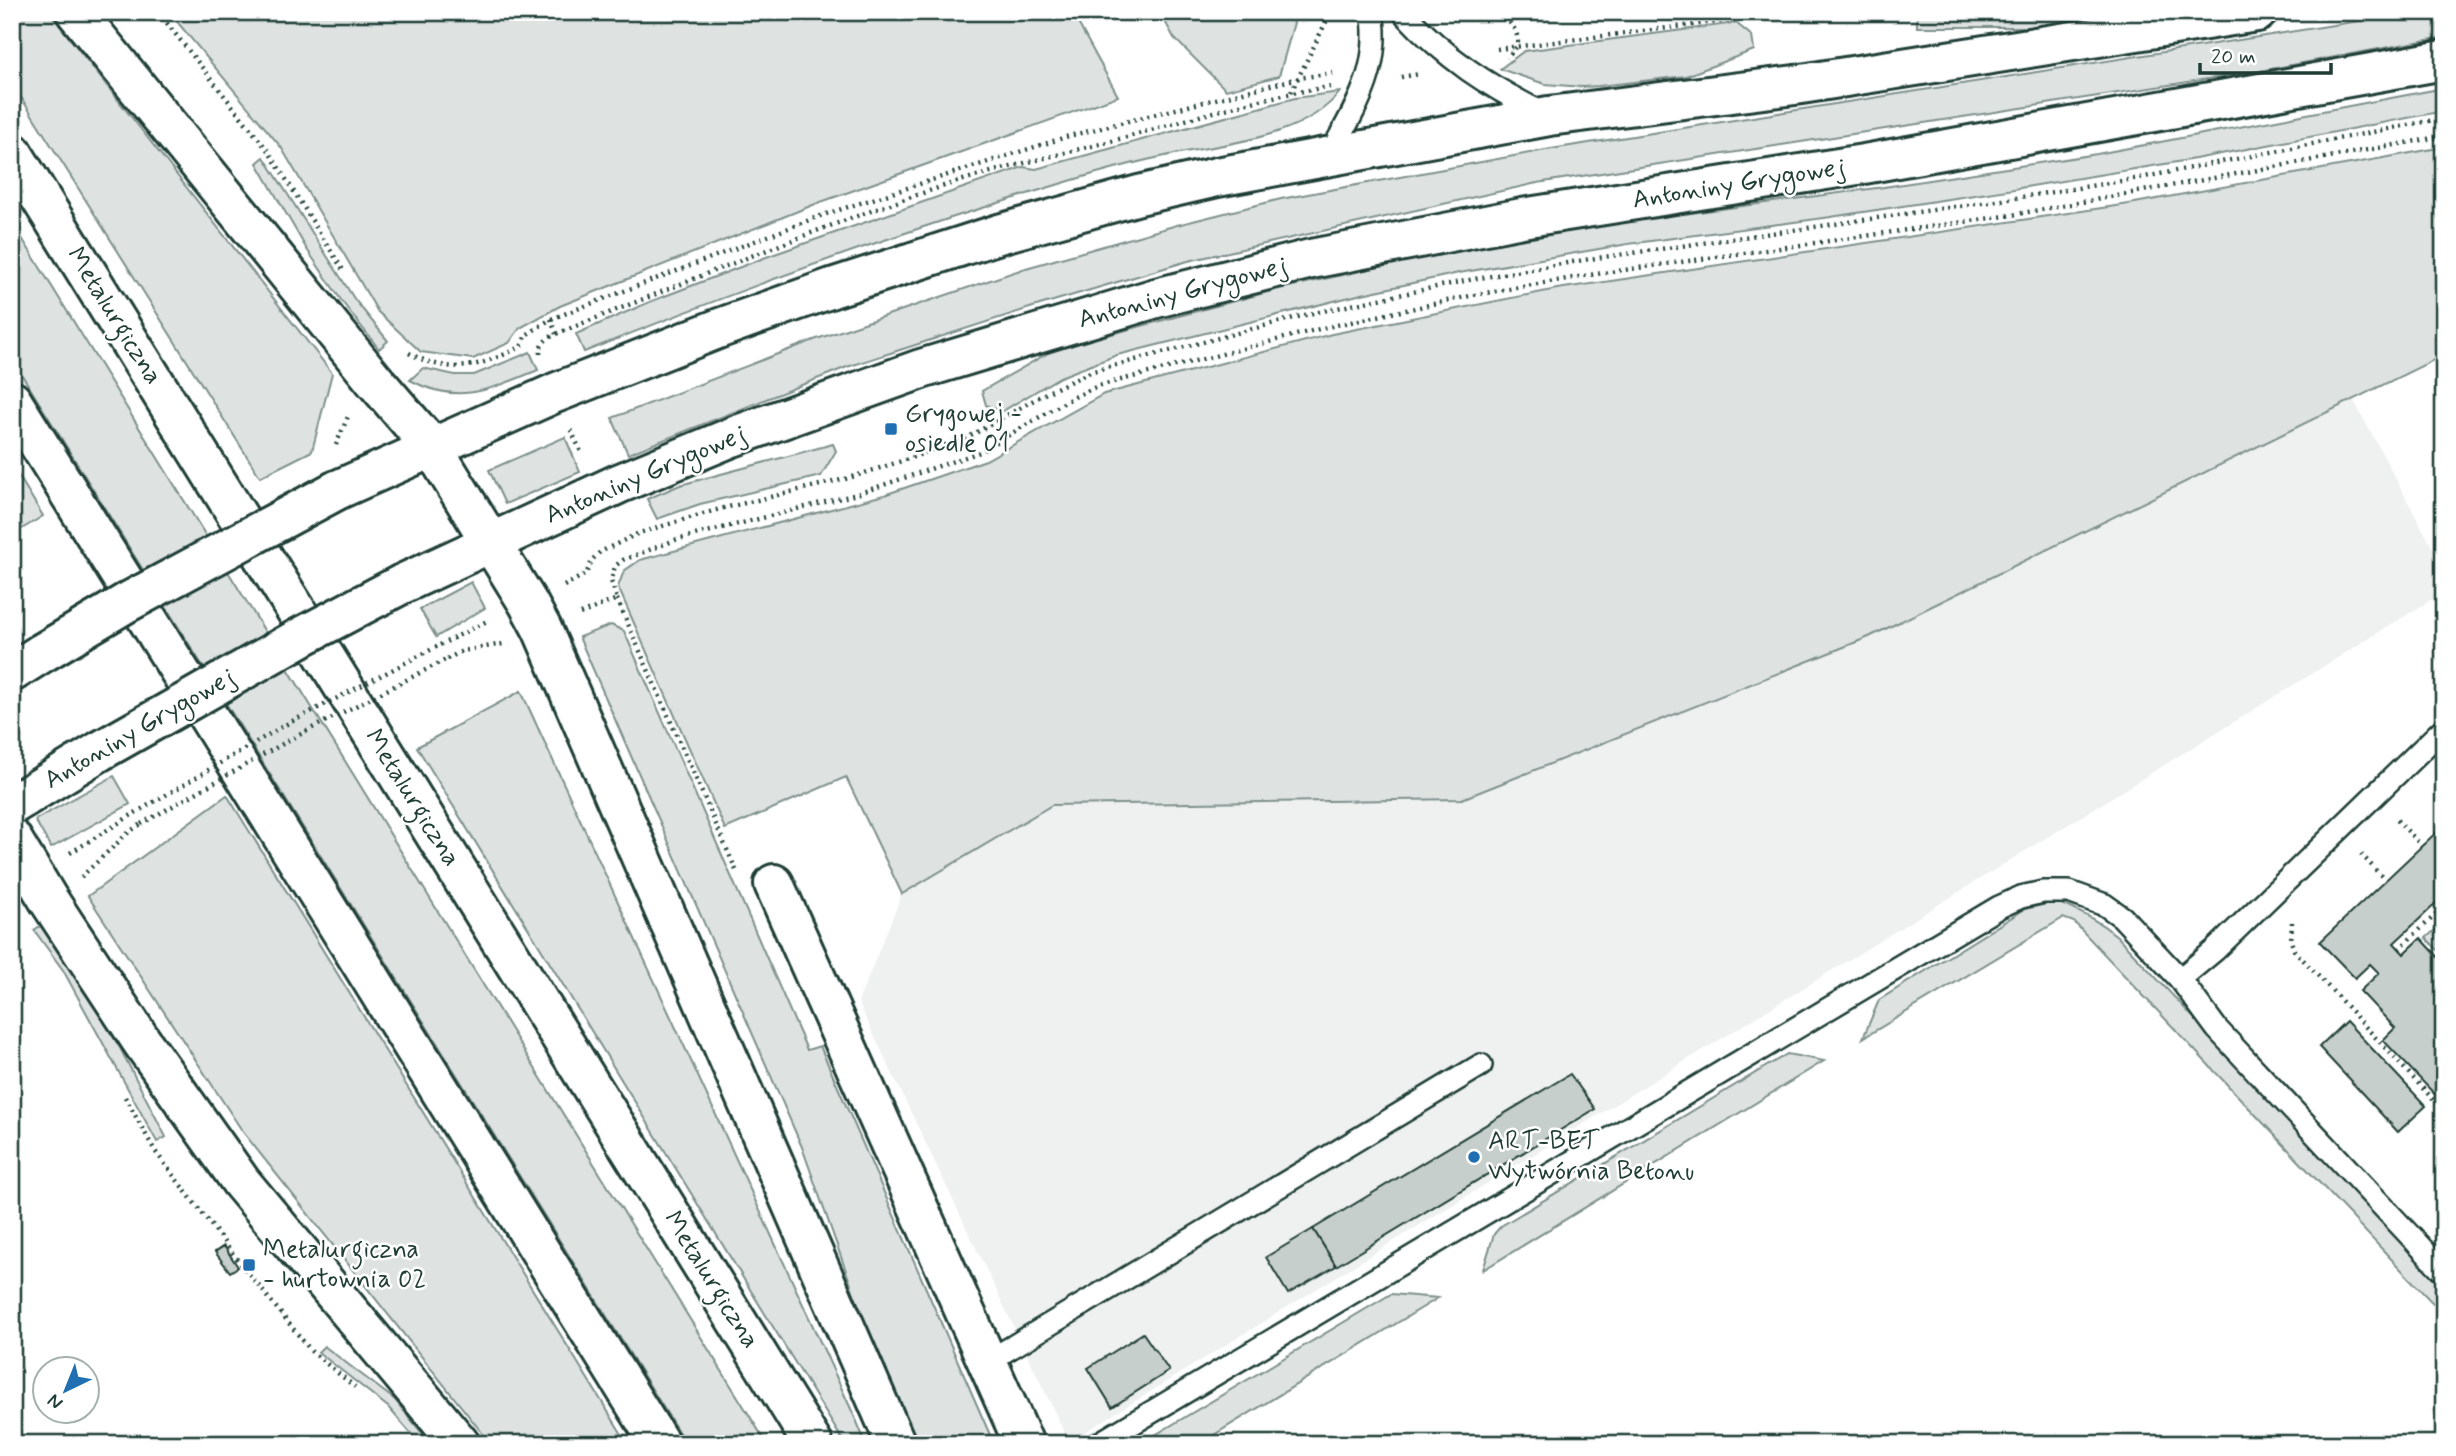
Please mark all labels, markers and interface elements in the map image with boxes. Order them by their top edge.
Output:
scale bar [2200,32,2332,76]
text: 20 m [2211,43,2256,71]
street label: Antoniny Grygowej [1630,150,1848,220]
street label: Metalurgiczna [56,241,170,393]
street label: Antoniny Grygowej [1075,249,1292,339]
place label: Grygowej - osiedle 01 [905,397,1022,461]
street label: Antoniny Grygowej [540,417,753,535]
marker: Grygowej - osiedle 01 [883,421,899,437]
street label: Antoniny Grygowej [38,660,243,799]
street label: Metalurgiczna [354,723,468,875]
place label: ART-BET Wytwórnia Betonu [1488,1125,1694,1189]
marker: ART-BET Wytwórnia Betonu [1466,1149,1482,1165]
street label: Metalurgiczna [653,1205,767,1357]
place label: Metalurgiczna - hurtownia 02 [263,1233,426,1297]
marker: Metalurgiczna - hurtownia 02 [241,1257,257,1273]
north arrow [32,1354,102,1424]
text: N [42,1388,69,1415]

